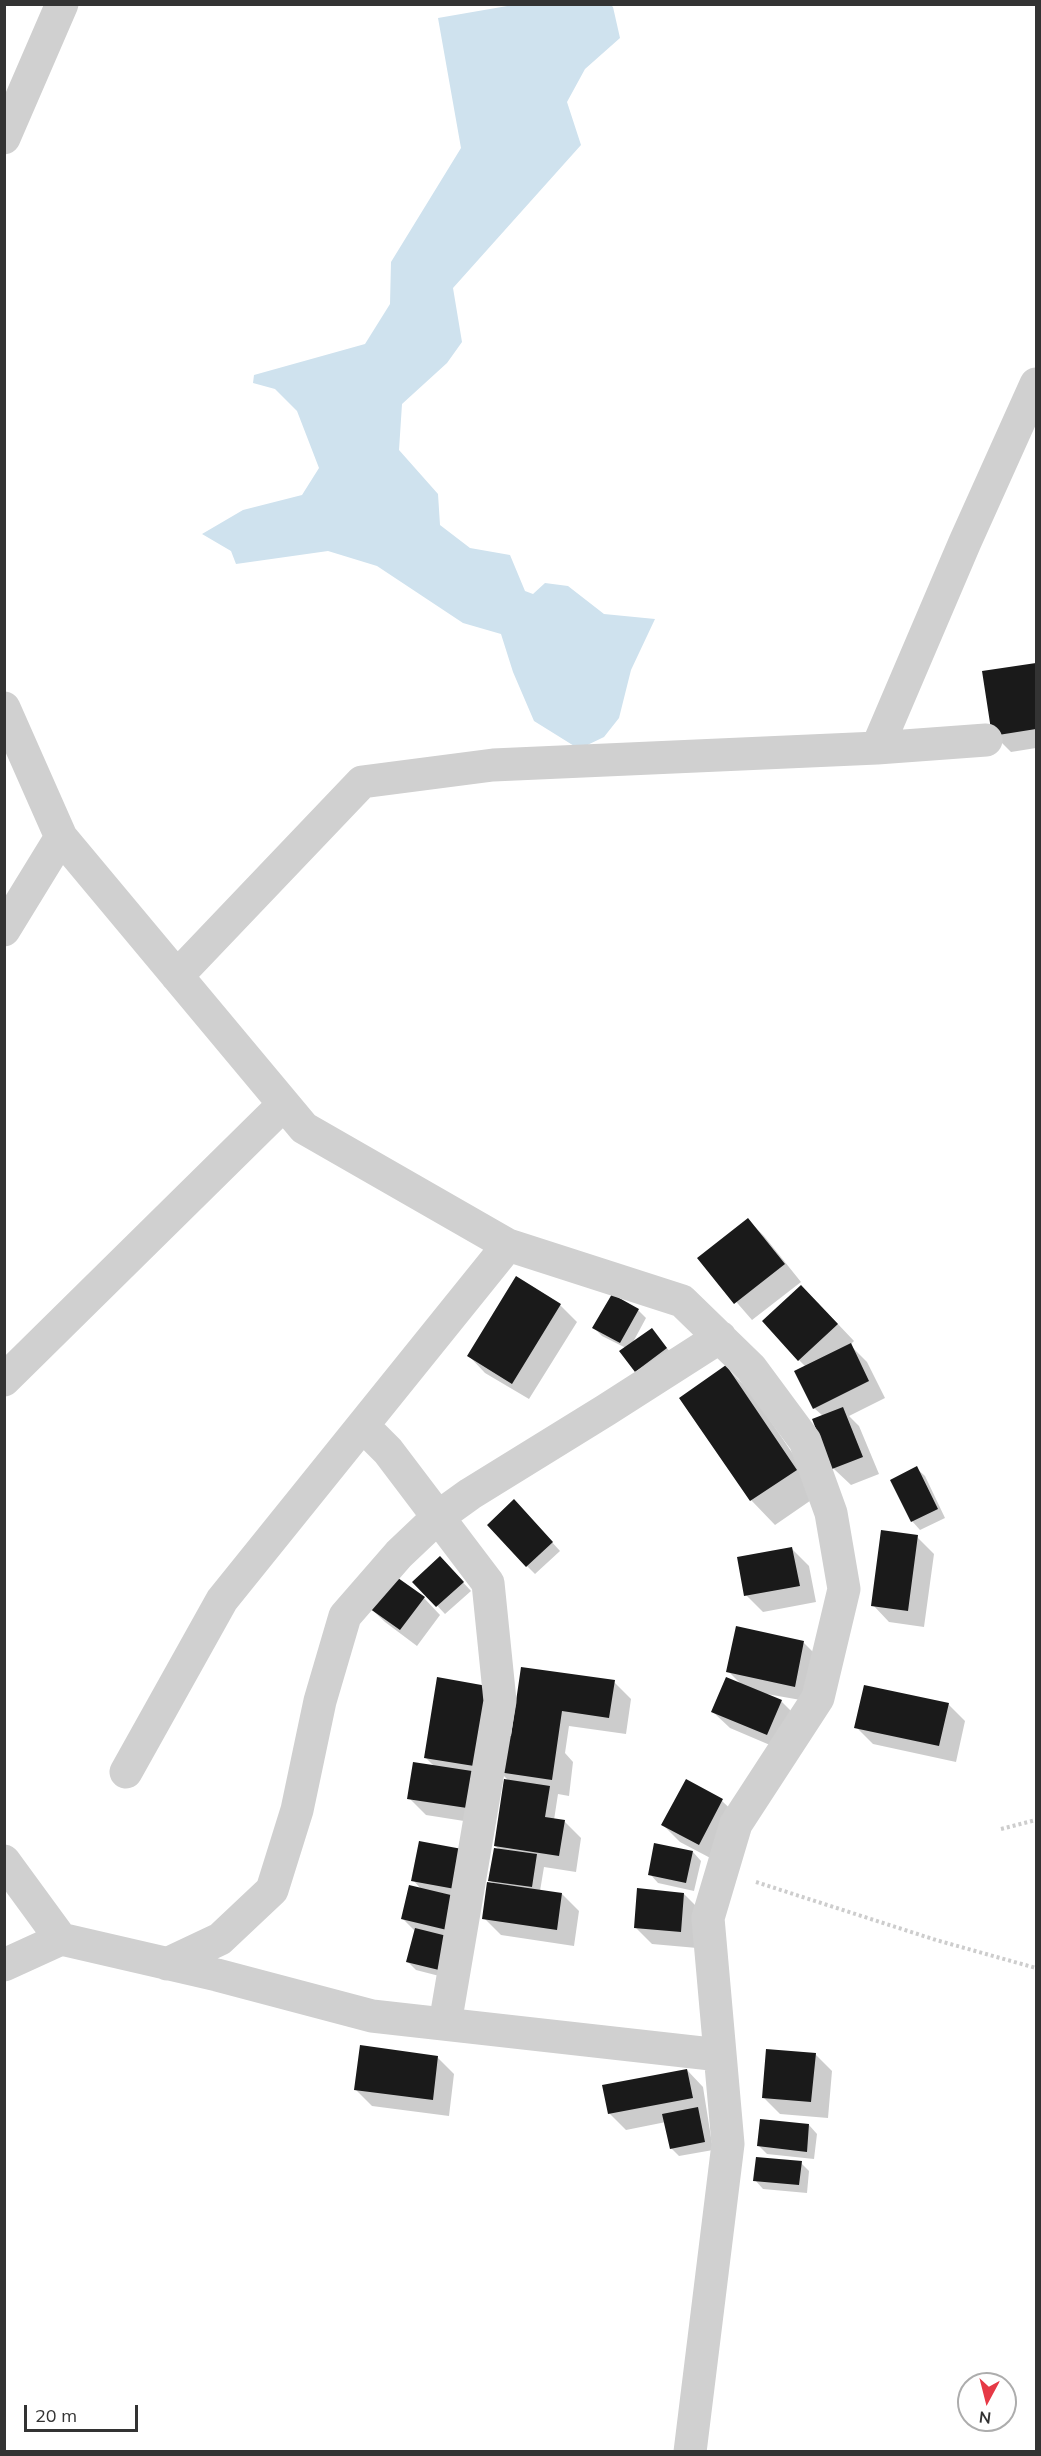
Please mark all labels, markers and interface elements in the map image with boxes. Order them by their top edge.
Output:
north arrow [957,2372,1017,2432]
scale bar [27,2393,141,2431]
text: 20 m [35,2404,77,2427]
text: N [978,2407,992,2429]

